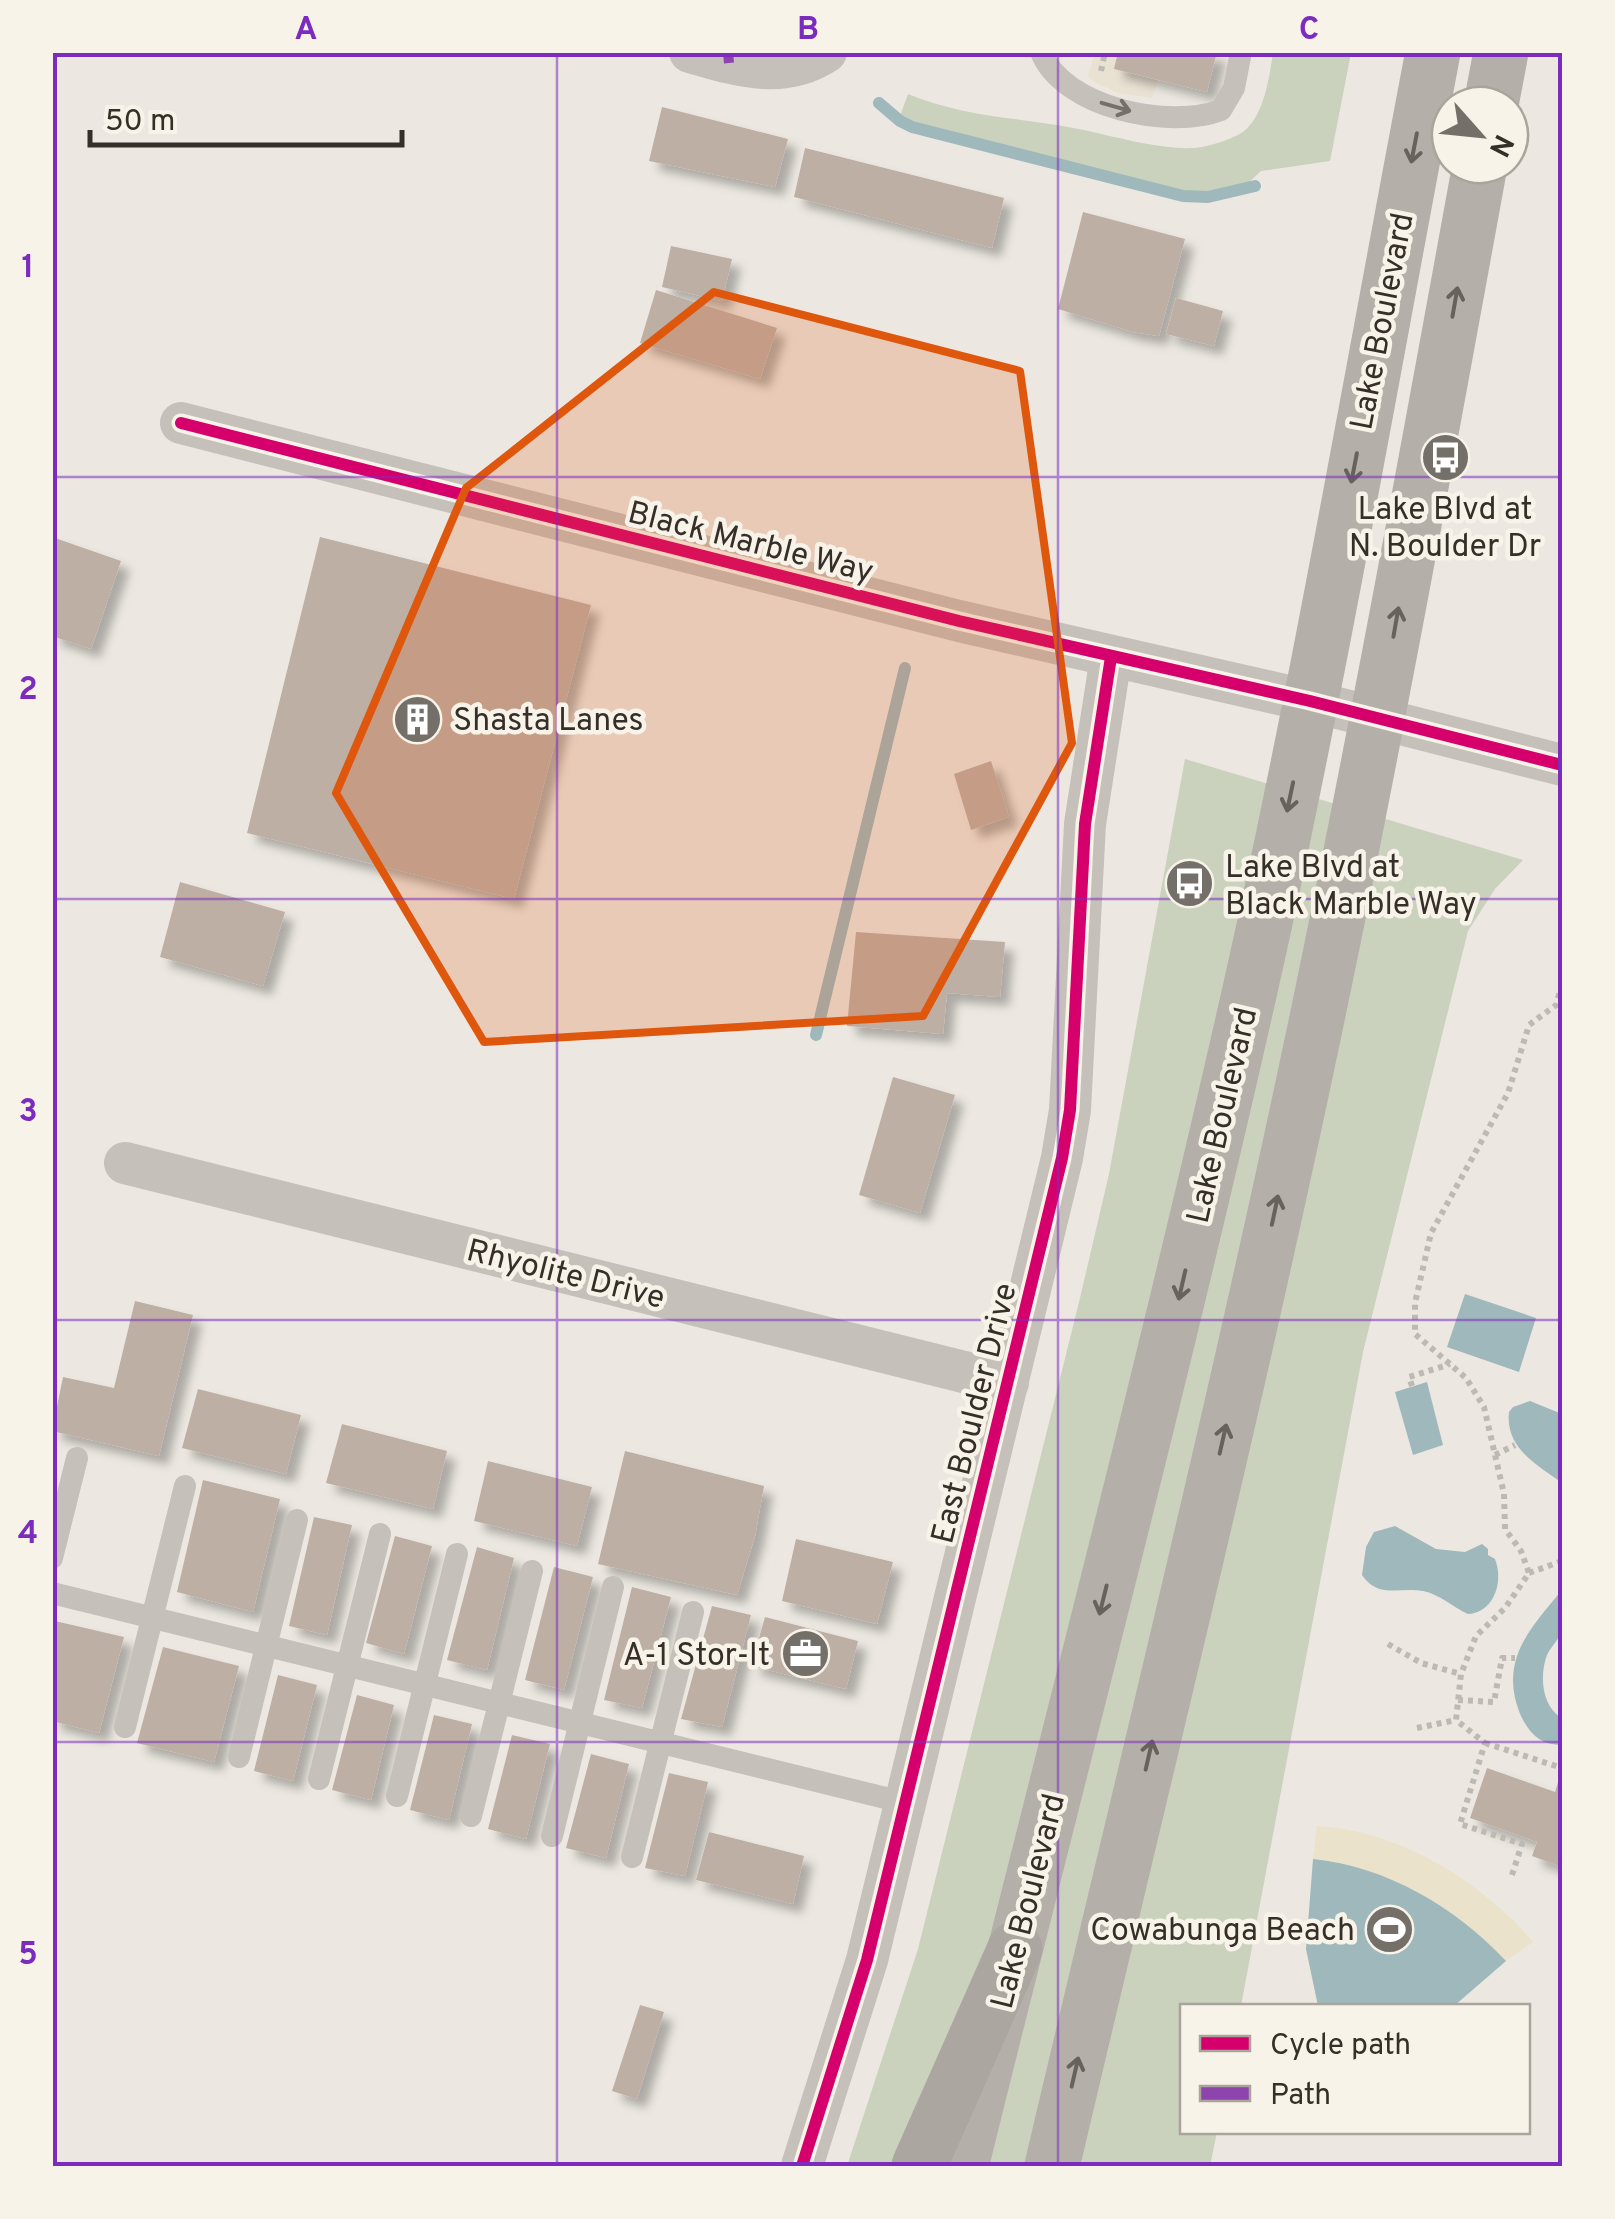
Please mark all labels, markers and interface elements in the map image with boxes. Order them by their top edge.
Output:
text: A [295,11,317,51]
text: B [797,11,819,51]
text: C [1299,11,1319,51]
scale bar [90,85,402,147]
north arrow [1430,85,1530,185]
one-way arrow [1100,99,1131,117]
text: 50 m [105,104,175,141]
text: N [1479,128,1520,162]
one-way arrow [1404,131,1423,163]
street label: Lake Boulevard [1343,210,1425,433]
text: 1 [22,249,34,289]
one-way arrow [1446,286,1465,319]
bus stop icon: Lake Blvd at N. Boulder Dr [1419,432,1471,484]
one-way arrow [1343,451,1362,483]
place label: Lake Blvd at N. Boulder Dr [1349,491,1541,568]
street label: Black Marble Way [623,494,877,594]
one-way arrow [1387,606,1406,639]
text: 2 [18,671,38,711]
building icon: Shasta Lanes [392,693,444,745]
place label: Shasta Lanes [453,702,644,742]
one-way arrow [1279,780,1298,812]
place label: Lake Blvd at Black Marble Way [1225,849,1477,926]
bus stop icon: Lake Blvd at Black Marble Way [1164,858,1216,910]
street label: Lake Boulevard [1180,1004,1268,1227]
text: 3 [18,1093,38,1133]
one-way arrow [1267,1195,1285,1227]
street label: Rhyolite Drive [462,1232,668,1320]
one-way arrow [1172,1268,1190,1300]
street label: East Boulder Drive [924,1279,1028,1548]
one-way arrow [1215,1424,1233,1456]
text: 4 [18,1515,38,1555]
one-way arrow [1093,1583,1111,1615]
office icon: A-1 Stor-It [779,1628,831,1680]
place label: A-1 Stor-It [623,1637,770,1677]
one-way arrow [1141,1740,1159,1772]
street label: Lake Boulevard [984,1790,1076,2013]
sports icon: Cowabunga Beach [1364,1903,1416,1955]
place label: Cowabunga Beach [1090,1912,1355,1952]
text: 5 [18,1936,38,1976]
legend [1180,2004,1530,2134]
text: Cycle path [1270,2028,1411,2065]
one-way arrow [1067,2057,1085,2089]
text: Path [1270,2078,1331,2115]

